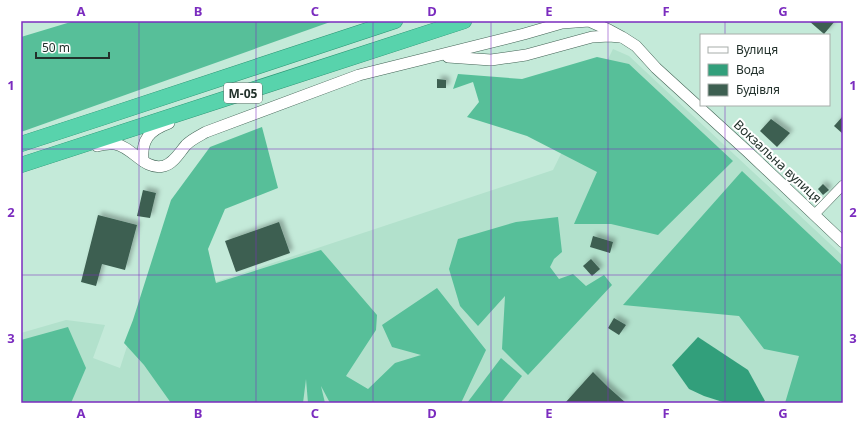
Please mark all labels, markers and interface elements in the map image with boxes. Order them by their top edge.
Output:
text: A [77,2,86,20]
text: B [194,2,202,20]
text: C [311,2,319,20]
text: D [427,2,437,20]
text: E [545,2,553,20]
text: F [662,2,670,20]
text: G [778,2,788,20]
scale bar [36,34,109,60]
legend [700,34,830,106]
text: 50 m [42,39,70,56]
text: Вулиця [736,41,778,58]
text: Вода [736,61,765,78]
text: 1 [7,76,15,94]
text: 1 [849,76,857,94]
text: Будівля [736,81,780,98]
road number: М-05 [224,83,262,103]
street label: Вокзальна вулиця [730,115,826,207]
text: 2 [7,203,15,221]
text: 2 [849,203,857,221]
text: 3 [7,329,15,347]
text: 3 [849,329,857,347]
text: A [77,404,86,422]
text: B [194,404,202,422]
text: C [311,404,319,422]
text: D [427,404,437,422]
text: E [545,404,553,422]
text: F [662,404,670,422]
text: G [778,404,788,422]

